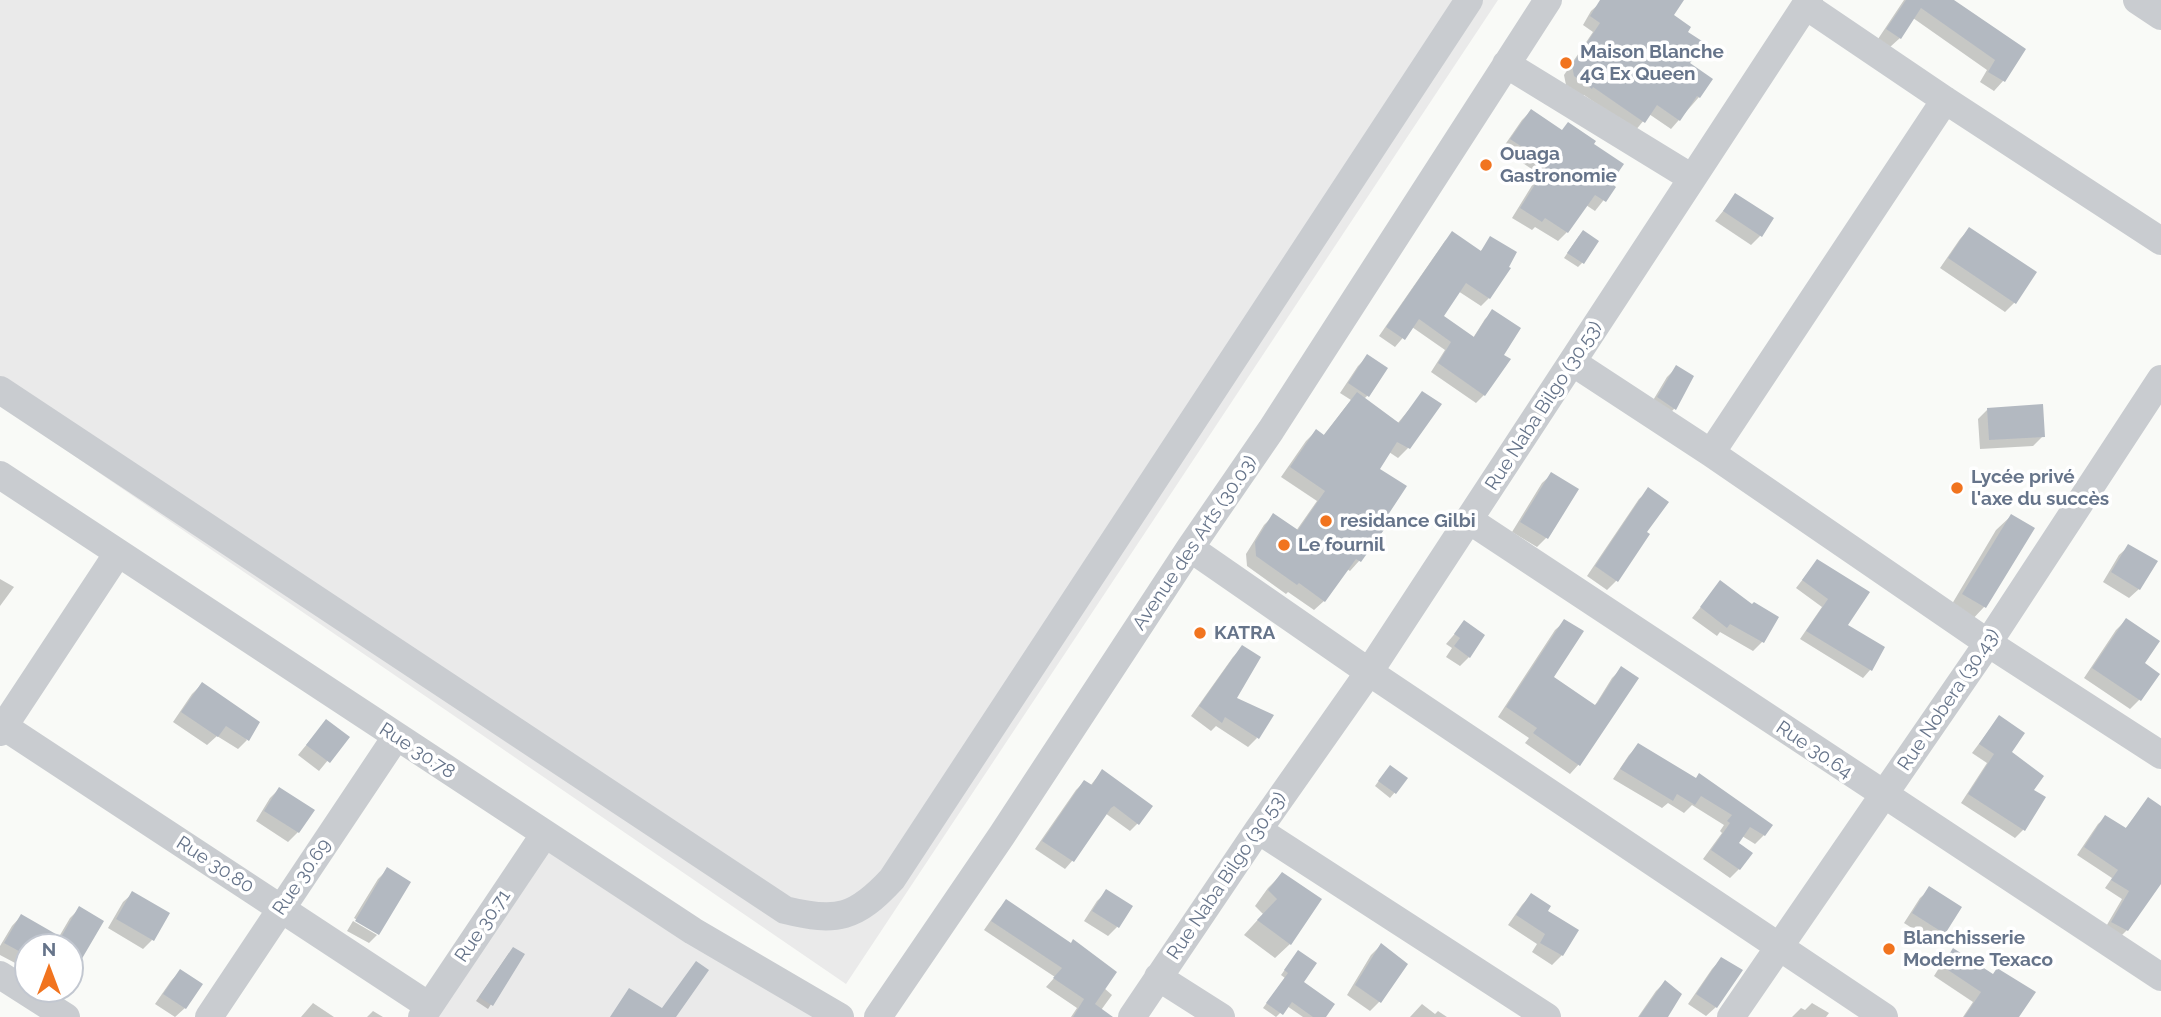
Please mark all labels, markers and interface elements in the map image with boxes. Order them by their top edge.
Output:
place label: Maison Blanche 4G Ex Queen [1580,41,1724,85]
marker: Maison Blanche 4G Ex Queen [1558,55,1574,71]
place label: Ouaga Gastronomie [1500,143,1617,187]
marker: Ouaga Gastronomie [1478,157,1494,173]
street label: Rue Naba Bilgo (30.53) [1481,317,1607,495]
street label: Avenue des Arts (30.03) [1128,451,1262,635]
place label: Lycée privé l'axe du succès [1971,466,2109,510]
marker: Lycée privé l'axe du succès [1949,480,1965,496]
place label: residance Gilbi [1340,510,1476,532]
marker: residance Gilbi [1318,513,1334,529]
place label: Le fournil [1298,534,1385,556]
marker: Le fournil [1276,537,1292,553]
place label: KATRA [1214,622,1275,644]
marker: KATRA [1192,625,1208,641]
street label: Rue Nobera (30.43) [1893,625,2005,775]
street label: Rue 30.64 [1772,716,1856,784]
street label: Rue 30.78 [375,718,459,784]
street label: Rue Naba Bilgo (30.53) [1162,788,1292,964]
street label: Rue 30.80 [172,832,258,898]
street label: Rue 30.69 [268,834,336,920]
street label: Rue 30.71 [450,885,516,967]
place label: Blanchisserie Moderne Texaco [1903,927,2053,971]
north arrow [14,933,84,1003]
text: N [42,938,56,960]
marker: Blanchisserie Moderne Texaco [1881,941,1897,957]

